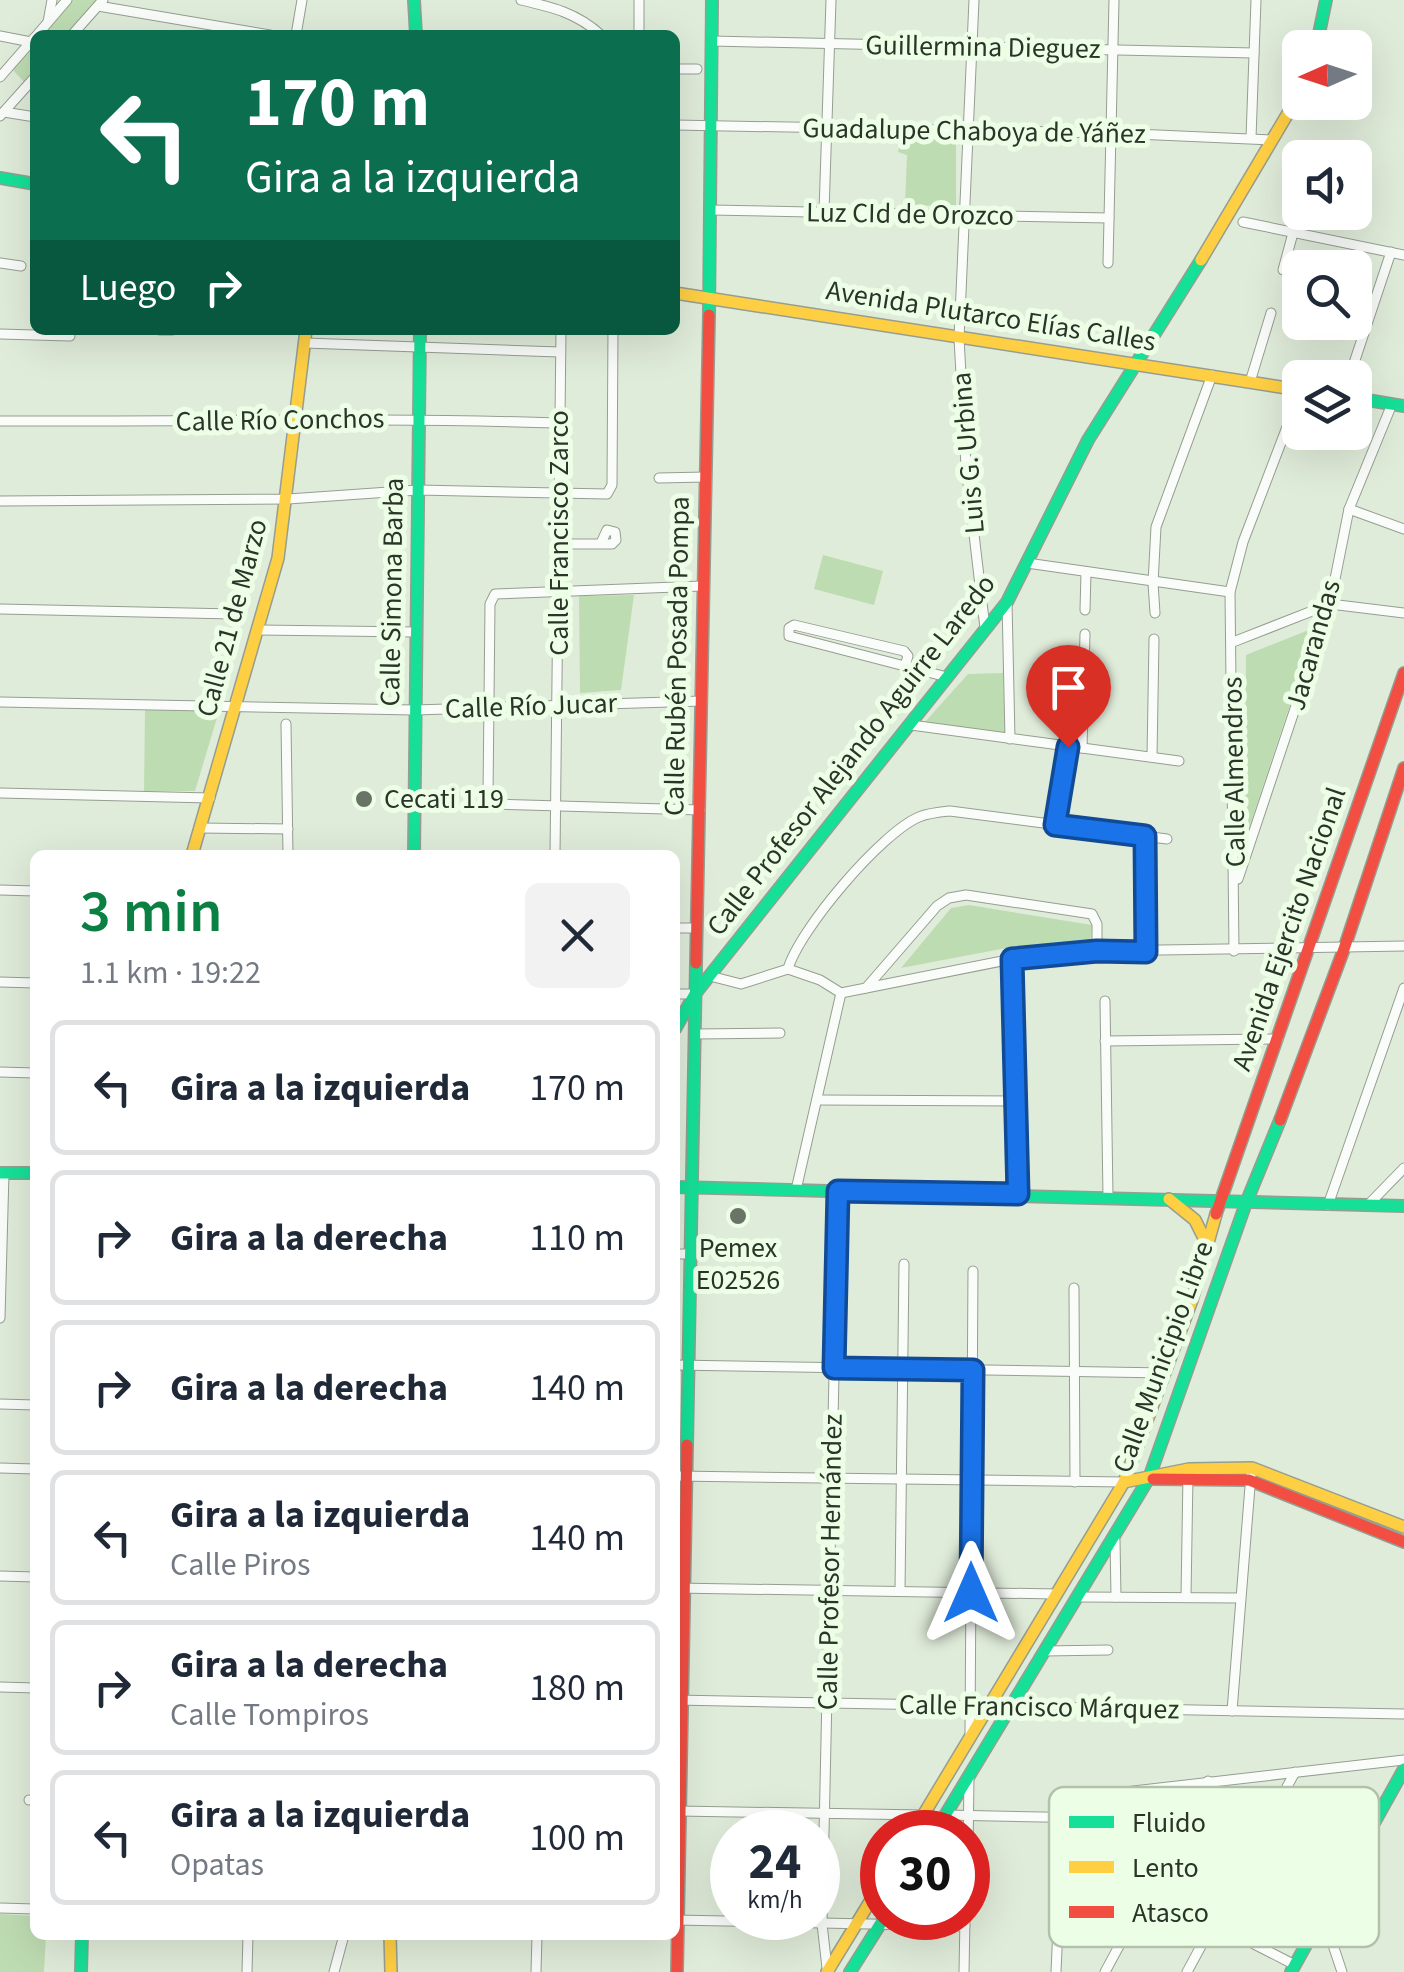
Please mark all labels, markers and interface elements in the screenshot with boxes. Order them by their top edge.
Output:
street label: Guillermina Dieguez [865,25,1101,69]
north arrow [1282,30,1372,120]
map controls [1282,30,1372,450]
text: 170 m [245,53,430,153]
icon: left [80,70,210,200]
street label: Guadalupe Chaboya de Yáñez [802,108,1146,154]
button: sound [1282,140,1372,230]
text: Gira a la izquierda [245,146,580,210]
street label: Luz CId de Orozco [806,192,1014,236]
button: search [1282,250,1372,340]
icon: right [196,260,251,315]
text: Luego [80,261,176,315]
street label: Avenida Plutarco Elías Calles [823,270,1159,362]
button: layers [1282,360,1372,450]
street label: Luis G. Urbina [941,370,995,536]
street label: Calle Río Conchos [175,398,385,442]
street label: Calle Francisco Zarco [539,410,579,656]
street label: Calle Simona Barba [370,477,414,707]
street label: Calle Rubén Posada Pompa [654,496,700,816]
street label: Calle 21 de Marzo [186,515,278,721]
street label: Calle Profesor Alejando Aguirre Laredo [697,566,1005,944]
street label: Jacarandas [1275,575,1351,715]
pin [1026,645,1111,748]
icon: arrive [1041,660,1096,715]
street label: Calle Almendros [1212,676,1256,868]
street label: Calle Río Jucar [444,683,618,729]
place label: Cecati 119 [384,779,504,819]
street label: Avenida Ejercito Nacional [1222,782,1356,1076]
marker: Cecati 119 [353,788,375,810]
text: 3 min [80,870,223,955]
button: close [525,883,630,988]
text: 1.1 km · 19:22 [80,950,261,996]
icon: left [85,1060,140,1115]
text: Gira a la izquierda [170,1061,470,1115]
text: 170 m [529,1061,625,1115]
marker: Pemex E02526 [727,1205,749,1227]
icon: right [85,1210,140,1265]
text: Gira a la derecha [170,1211,448,1265]
text: 110 m [529,1211,625,1265]
place label: Pemex E02526 [696,1228,780,1300]
street label: Calle Municipio Libre [1103,1236,1223,1478]
icon: right [85,1360,140,1415]
text: Gira a la derecha [170,1361,448,1415]
text: 140 m [529,1361,625,1415]
street label: Calle Profesor Hernández [807,1413,853,1710]
text: Gira a la izquierda [170,1488,470,1542]
icon: left [85,1510,140,1565]
text: 140 m [529,1511,625,1565]
position arrow [919,1541,1023,1645]
text: Calle Piros [170,1542,310,1588]
text: Gira a la derecha [170,1638,448,1692]
icon: right [85,1660,140,1715]
text: 180 m [529,1661,625,1715]
street label: Calle Francisco Márquez [898,1685,1180,1729]
text: Calle Tompiros [170,1692,369,1738]
legend [1049,1787,1379,1947]
text: Gira a la izquierda [170,1788,470,1842]
text: Fluido [1132,1803,1206,1843]
icon: left [85,1810,140,1865]
speed limit sign: 30 [860,1810,990,1940]
text: 100 m [529,1811,625,1865]
text: 24 [749,1827,801,1898]
text: Opatas [170,1842,264,1888]
text: Lento [1132,1848,1199,1888]
text: km/h [747,1882,803,1918]
text: Atasco [1132,1893,1209,1933]

